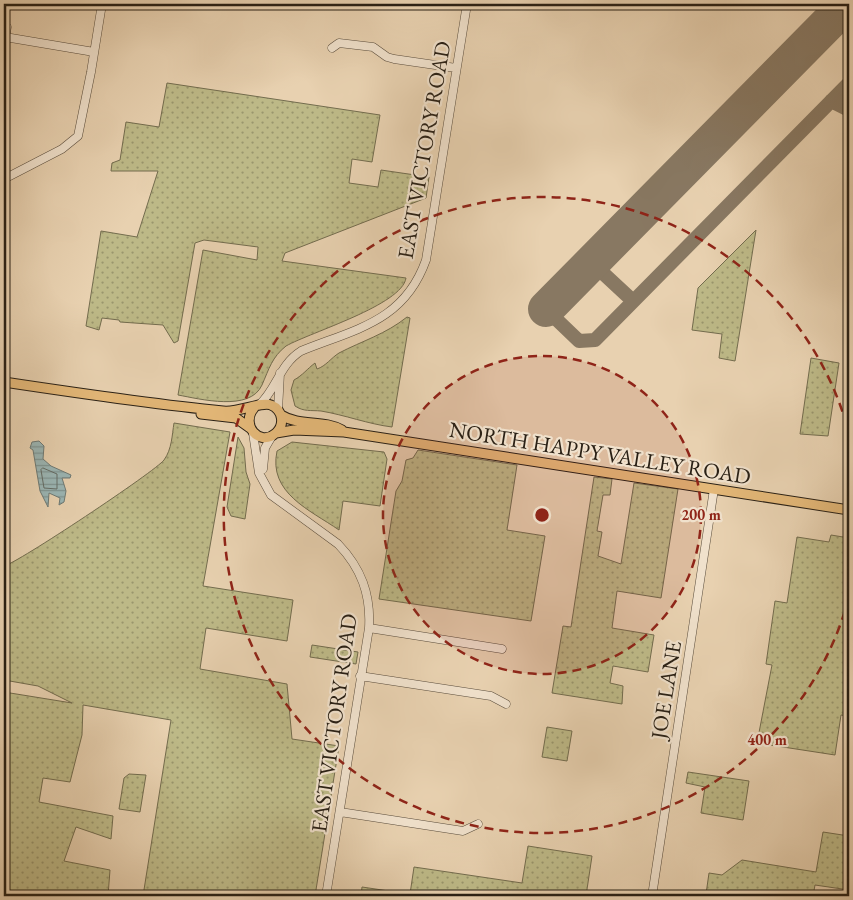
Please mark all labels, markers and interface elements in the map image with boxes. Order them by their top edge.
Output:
street label: EAST VICTORY ROAD [391,39,457,261]
street label: NORTH HAPPY VALLEY ROAD [447,415,753,491]
text: 200 m [681,505,721,524]
centre of rings [533,506,551,524]
street label: EAST VICTORY ROAD [304,612,364,834]
street label: JOE LANE [644,639,688,743]
text: 400 m [747,730,787,749]

